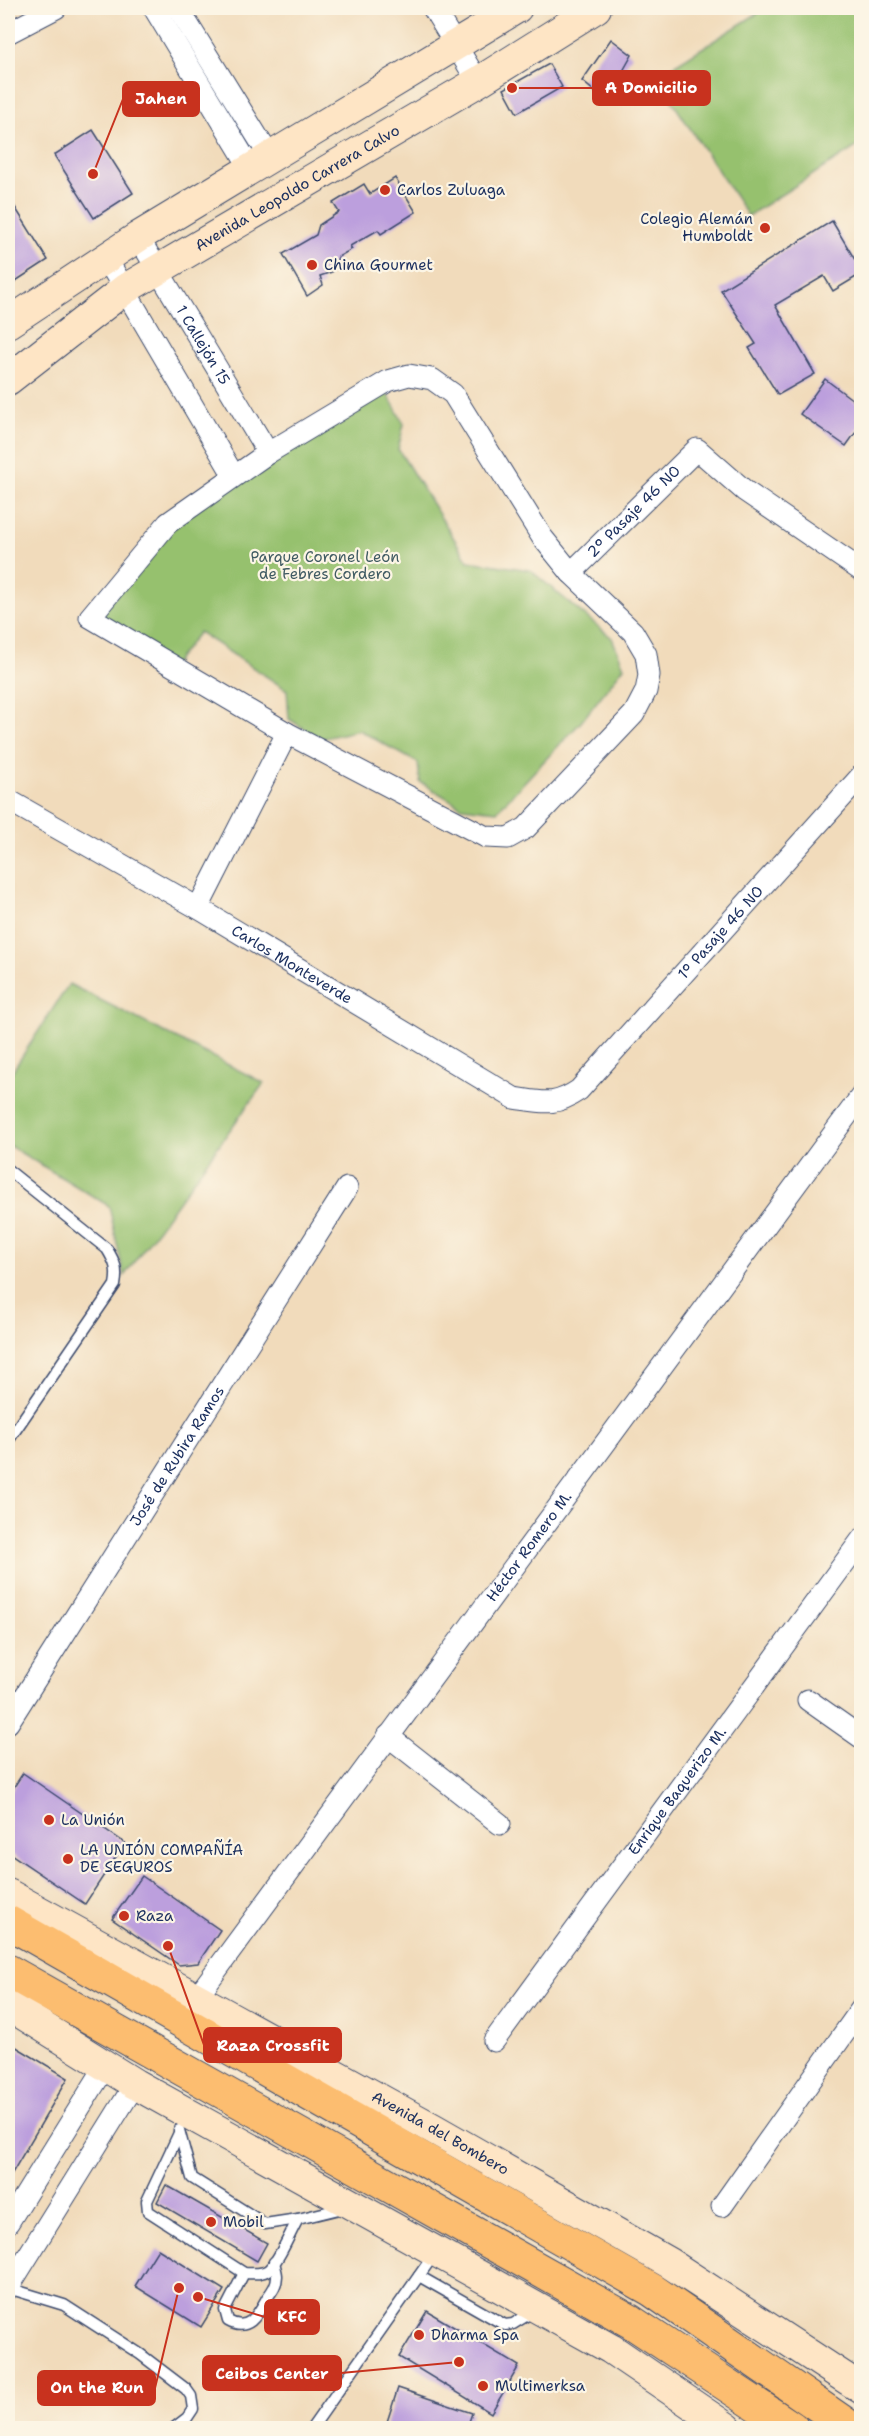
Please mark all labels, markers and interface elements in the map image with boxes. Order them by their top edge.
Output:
callout: A Domicilio [593,71,710,105]
text: A Domicilio [605,77,697,98]
callout: Jahen [123,82,199,116]
text: Jahen [135,88,187,109]
street label: Avenida Leopoldo Carrera Calvo [191,120,403,256]
place label: Carlos Zuluaga [397,180,506,200]
marker: Carlos Zuluaga [378,183,392,197]
place label: Colegio Alemán Humboldt [640,209,753,246]
marker: Colegio Alemán Humboldt [758,221,772,235]
place label: China Gourmet [324,255,433,275]
marker: China Gourmet [305,258,319,272]
street label: 1 Callejón 15 [171,302,235,388]
street label: 2° Pasaje 46 NO [583,461,685,562]
park label: Parque Coronel León de Febres Cordero [251,547,399,584]
street label: 1° Pasaje 46 NO [673,881,768,983]
street label: Carlos Monteverde [228,920,356,1008]
street label: José de Rubira Ramos [125,1382,229,1530]
street label: Héctor Romero M. [482,1487,576,1606]
street label: Enrique Baquerizo M. [624,1723,731,1859]
place label: La Unión [61,1810,125,1830]
marker: La Unión [42,1813,56,1827]
place label: LA UNIÓN COMPAÑÍA DE SEGUROS [80,1838,243,1877]
marker: LA UNIÓN COMPAÑÍA DE SEGUROS [61,1852,75,1866]
place label: Raza [136,1906,174,1926]
marker: Raza [117,1909,131,1923]
callout: Raza Crossfit [204,2028,341,2062]
text: Raza Crossfit [217,2035,330,2056]
street label: Avenida del Bombero [368,2087,513,2180]
place label: Mobil [223,2212,264,2232]
marker: Mobil [204,2215,218,2229]
callout: KFC [265,2300,319,2334]
text: KFC [277,2306,307,2327]
place label: Dharma Spa [431,2325,520,2345]
marker: Dharma Spa [412,2328,426,2342]
callout: Ceibos Center [203,2356,341,2390]
text: Ceibos Center [215,2363,329,2384]
callout: On the Run [38,2371,155,2405]
place label: Multimerksa [495,2376,586,2396]
text: On the Run [50,2377,144,2398]
marker: Multimerksa [476,2379,490,2393]

